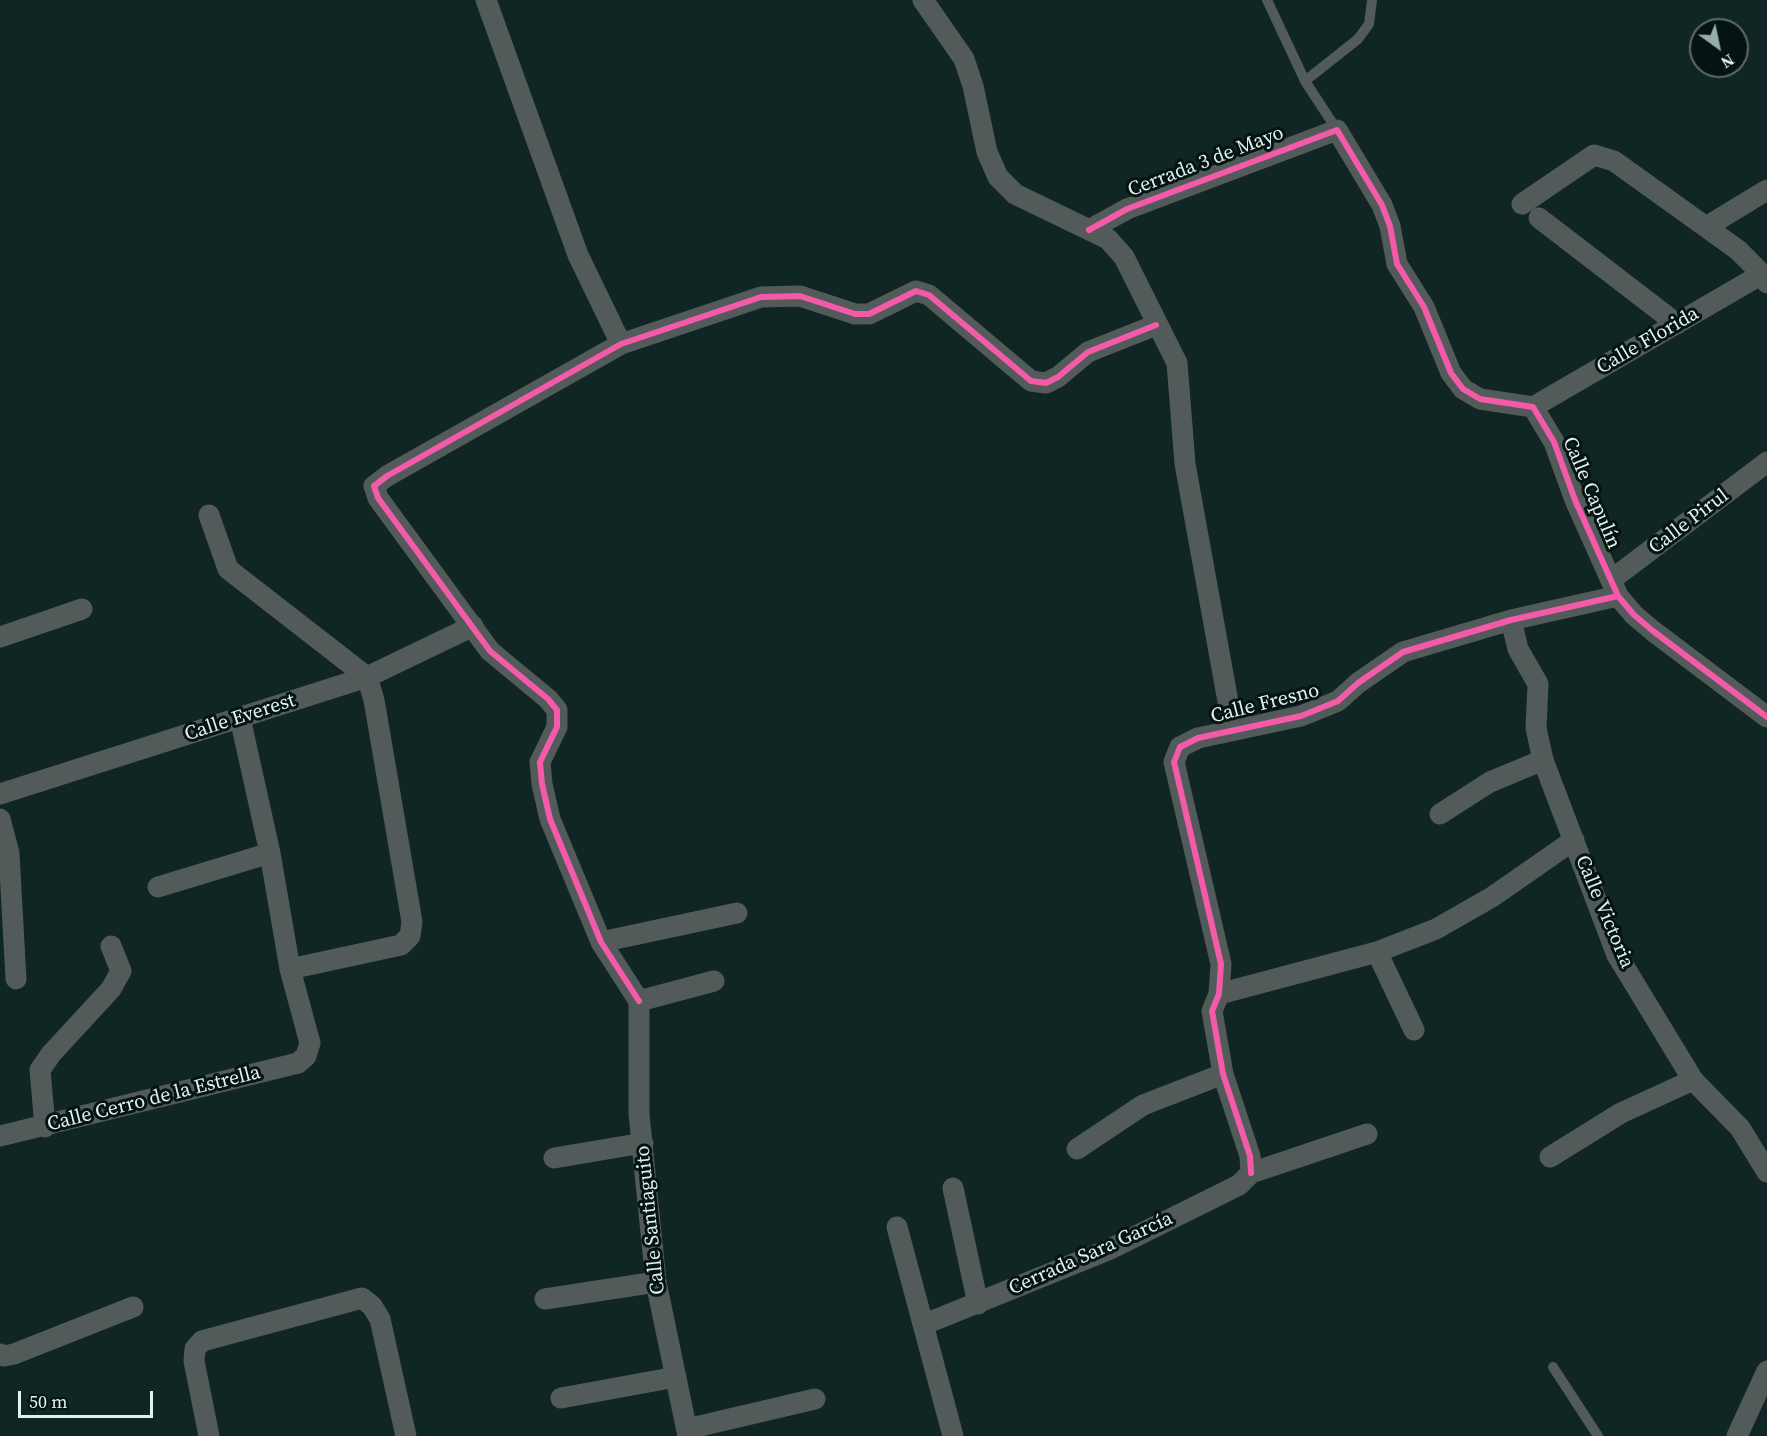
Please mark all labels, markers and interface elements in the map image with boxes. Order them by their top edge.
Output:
north arrow [1689,18,1749,78]
text: N [1717,49,1739,74]
street label: Cerrada 3 de Mayo [1125,121,1287,203]
street label: Calle Florida [1593,302,1703,380]
street label: Calle Capulín [1557,433,1625,553]
street label: Calle Pirul [1644,484,1734,560]
street label: Calle Fresno [1208,679,1322,729]
street label: Calle Everest [182,689,298,747]
street label: Calle Victoria [1569,852,1639,972]
street label: Calle Cerro de la Estrella [45,1061,263,1137]
street label: Calle Santiaguito [631,1144,671,1296]
street label: Cerrada Sara García [1005,1207,1177,1301]
scale bar [21,1379,156,1417]
text: 50 m [29,1389,67,1414]

